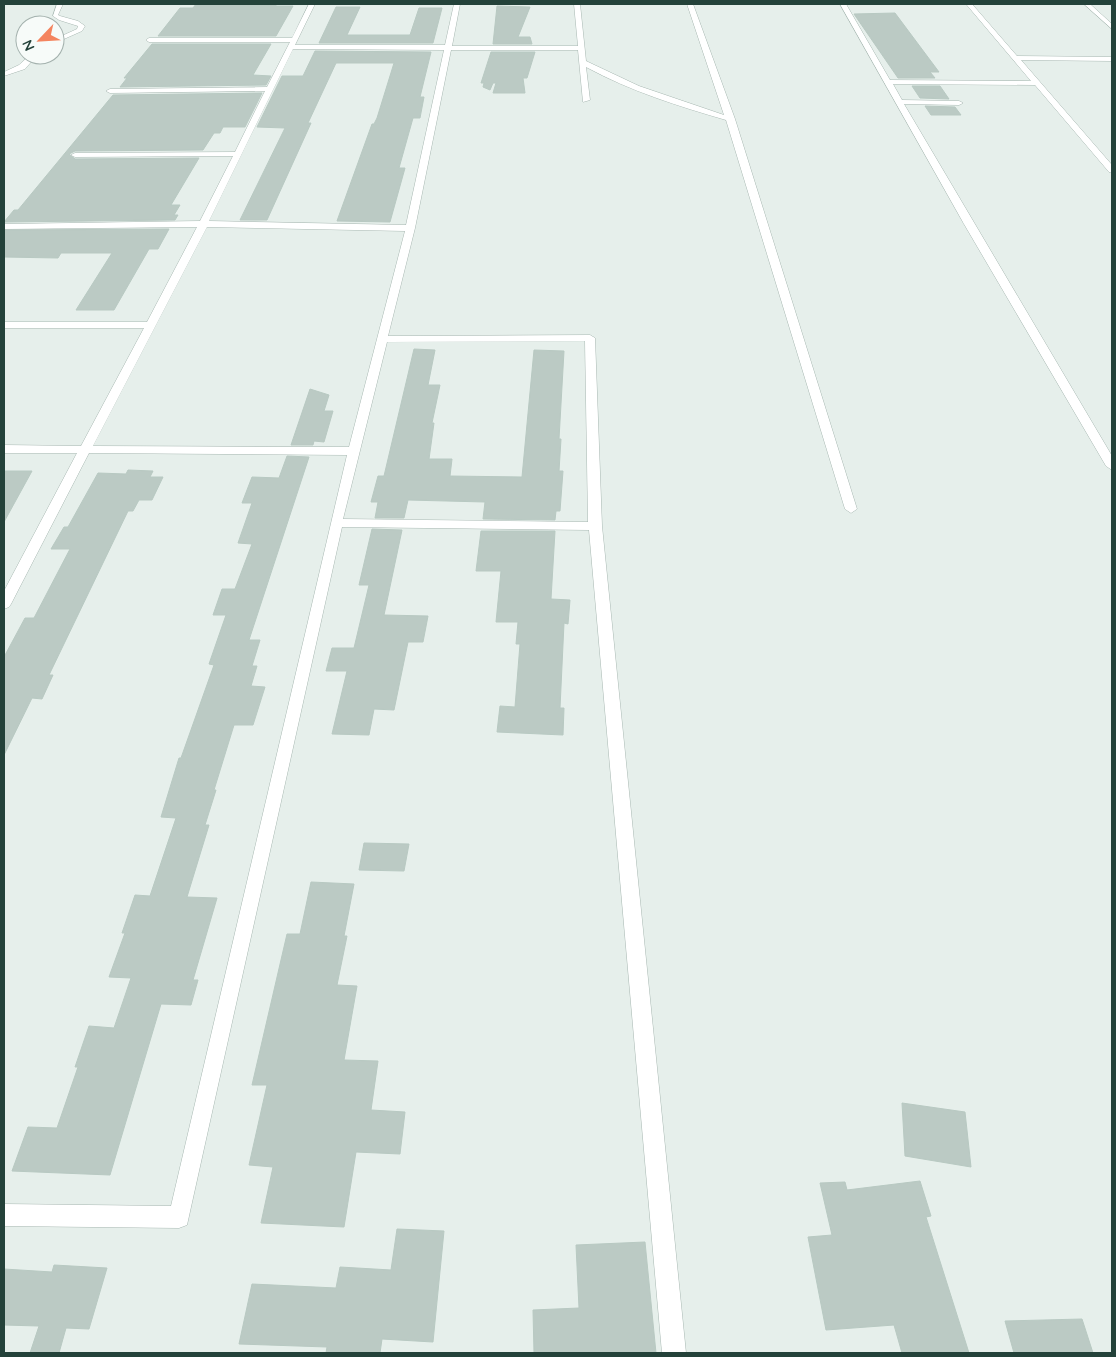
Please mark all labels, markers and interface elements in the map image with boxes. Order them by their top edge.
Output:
north arrow [15,15,65,65]
text: N [18,37,39,54]

